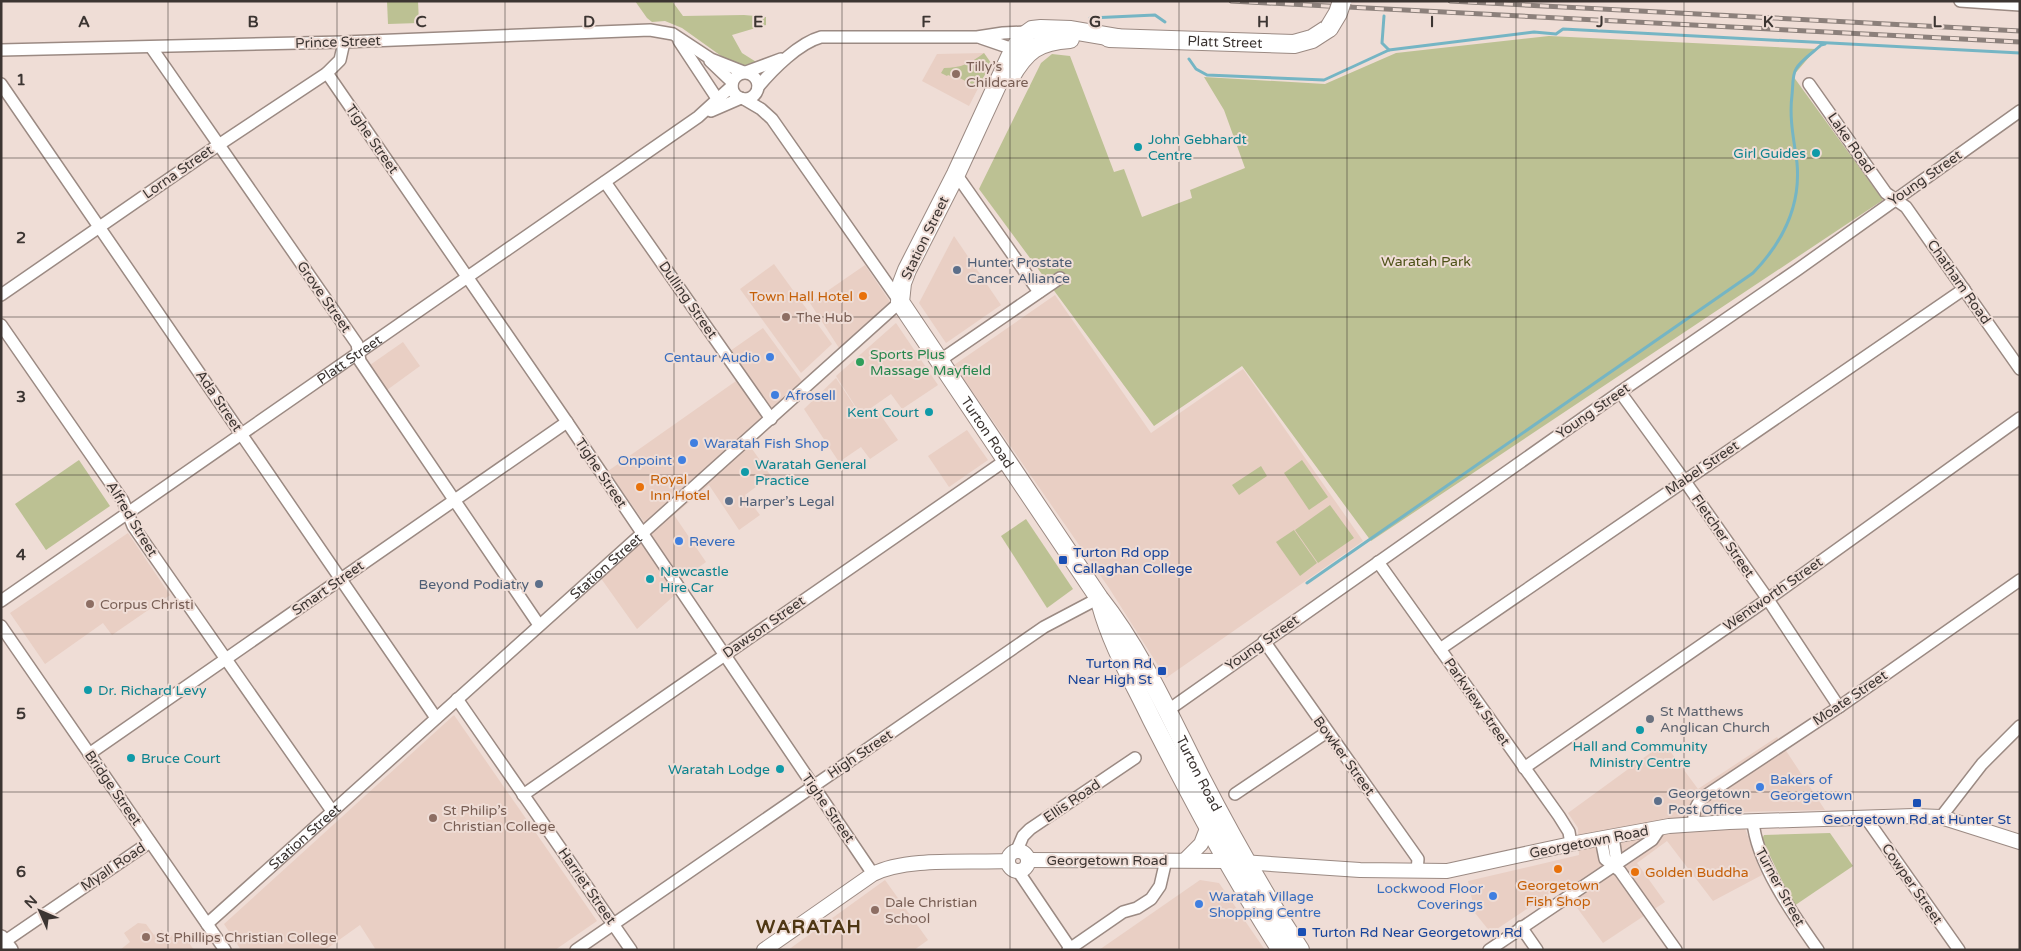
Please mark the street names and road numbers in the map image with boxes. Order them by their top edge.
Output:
street label: Prince Street [295,32,382,52]
street label: Platt Street [1187,32,1263,51]
street label: Tighe Street [342,101,403,178]
street label: Lake Road [1824,109,1878,177]
street label: Lorna Street [140,141,217,202]
street label: Young Street [1885,146,1966,210]
street label: Station Street [897,193,953,283]
street label: Chatham Road [1924,236,1994,328]
street label: Grove Street [293,258,355,336]
street label: Dulling Street [655,258,721,342]
street label: Platt Street [314,330,385,388]
street label: Ada Street [192,367,246,436]
street label: Young Street [1553,379,1634,443]
street label: Turton Road [957,393,1018,471]
street label: Tighe Street [571,435,631,512]
street label: Mabel Street [1662,437,1743,499]
street label: Alfred Street [103,478,161,560]
street label: Fletcher Street [1688,491,1758,582]
street label: Station Street [566,529,646,603]
street label: Wentworth Street [1720,553,1827,635]
street label: Smart Street [289,557,368,619]
street label: Dawson Street [720,592,809,662]
street label: Young Street [1222,611,1303,675]
street label: Parkview Street [1440,655,1514,750]
street label: Moate Street [1809,666,1891,729]
street label: Bowker Street [1310,713,1379,799]
street label: High Street [824,726,896,782]
street label: Turton Road [1173,733,1226,814]
street label: Bridge Street [81,747,145,829]
street label: Tighe Street [798,770,859,847]
street label: Ellis Road [1040,776,1104,826]
street label: Station Street [265,799,345,873]
street label: Georgetown Road [1528,822,1650,862]
street label: Myall Road [77,839,149,895]
street label: Cowper Street [1878,840,1947,928]
street label: Harriet Street [554,844,620,928]
street label: Turner Street [1751,845,1809,930]
street label: Georgetown Road [1046,852,1168,869]

